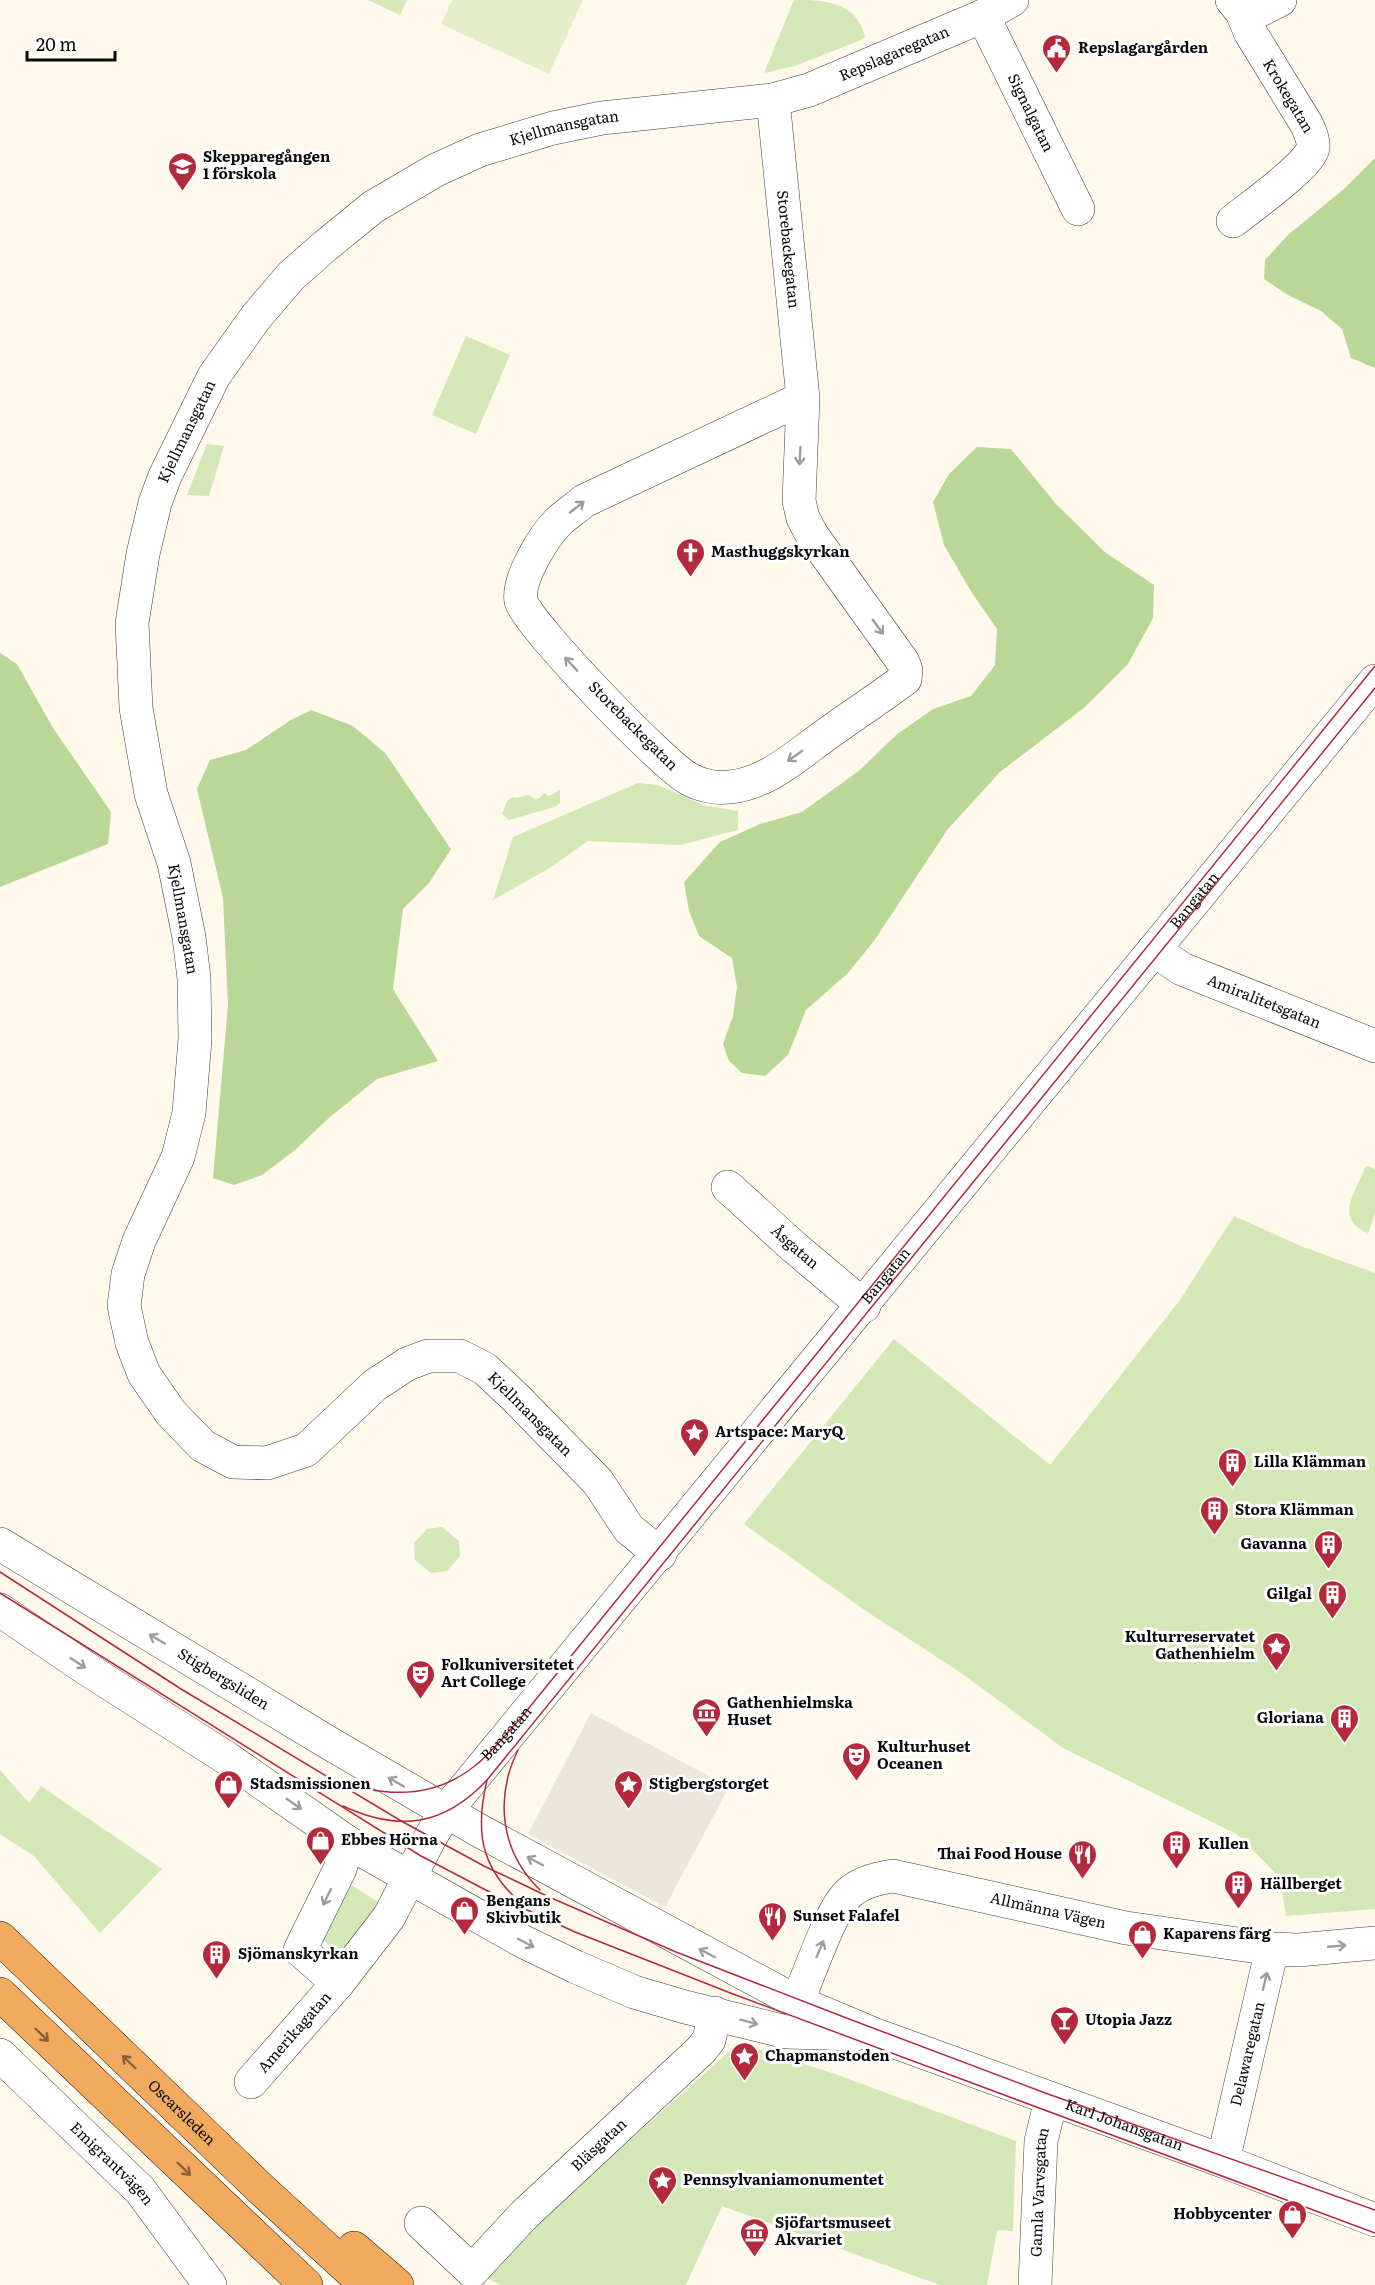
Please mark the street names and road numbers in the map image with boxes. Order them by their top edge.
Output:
street label: Repslagaregatan [835,19,952,86]
street label: Krokegatan [1258,54,1321,137]
street label: Signalgatan [1003,69,1061,156]
street label: Kjellmansgatan [506,103,620,151]
street label: Storebackegatan [772,189,807,309]
street label: Kjellmansgatan [150,375,220,486]
street label: Storebackegatan [584,675,684,775]
street label: Kjellmansgatan [163,862,206,976]
street label: Bangatan [1163,866,1224,933]
street label: Amiralitetsgatan [1204,967,1325,1033]
street label: Åsgatan [767,1219,825,1274]
street label: Bangatan [854,1242,915,1308]
street label: Kjellmansgatan [483,1365,579,1461]
street label: Stigbergsliden [174,1641,274,1714]
street label: Bangatan [474,1700,536,1766]
street label: Allmänna Vägen [988,1885,1109,1933]
street label: Amerikagatan [251,1986,336,2077]
street label: Delawaregatan [1223,1999,1270,2108]
street label: Oscarsleden [143,2073,222,2150]
street label: Karl Johansgatan [1062,2092,1187,2156]
street label: Bläsgatan [565,2112,631,2176]
street label: Emigrantvägen [66,2116,160,2209]
street label: Gamla Varvsgatan [1023,2124,1054,2257]

